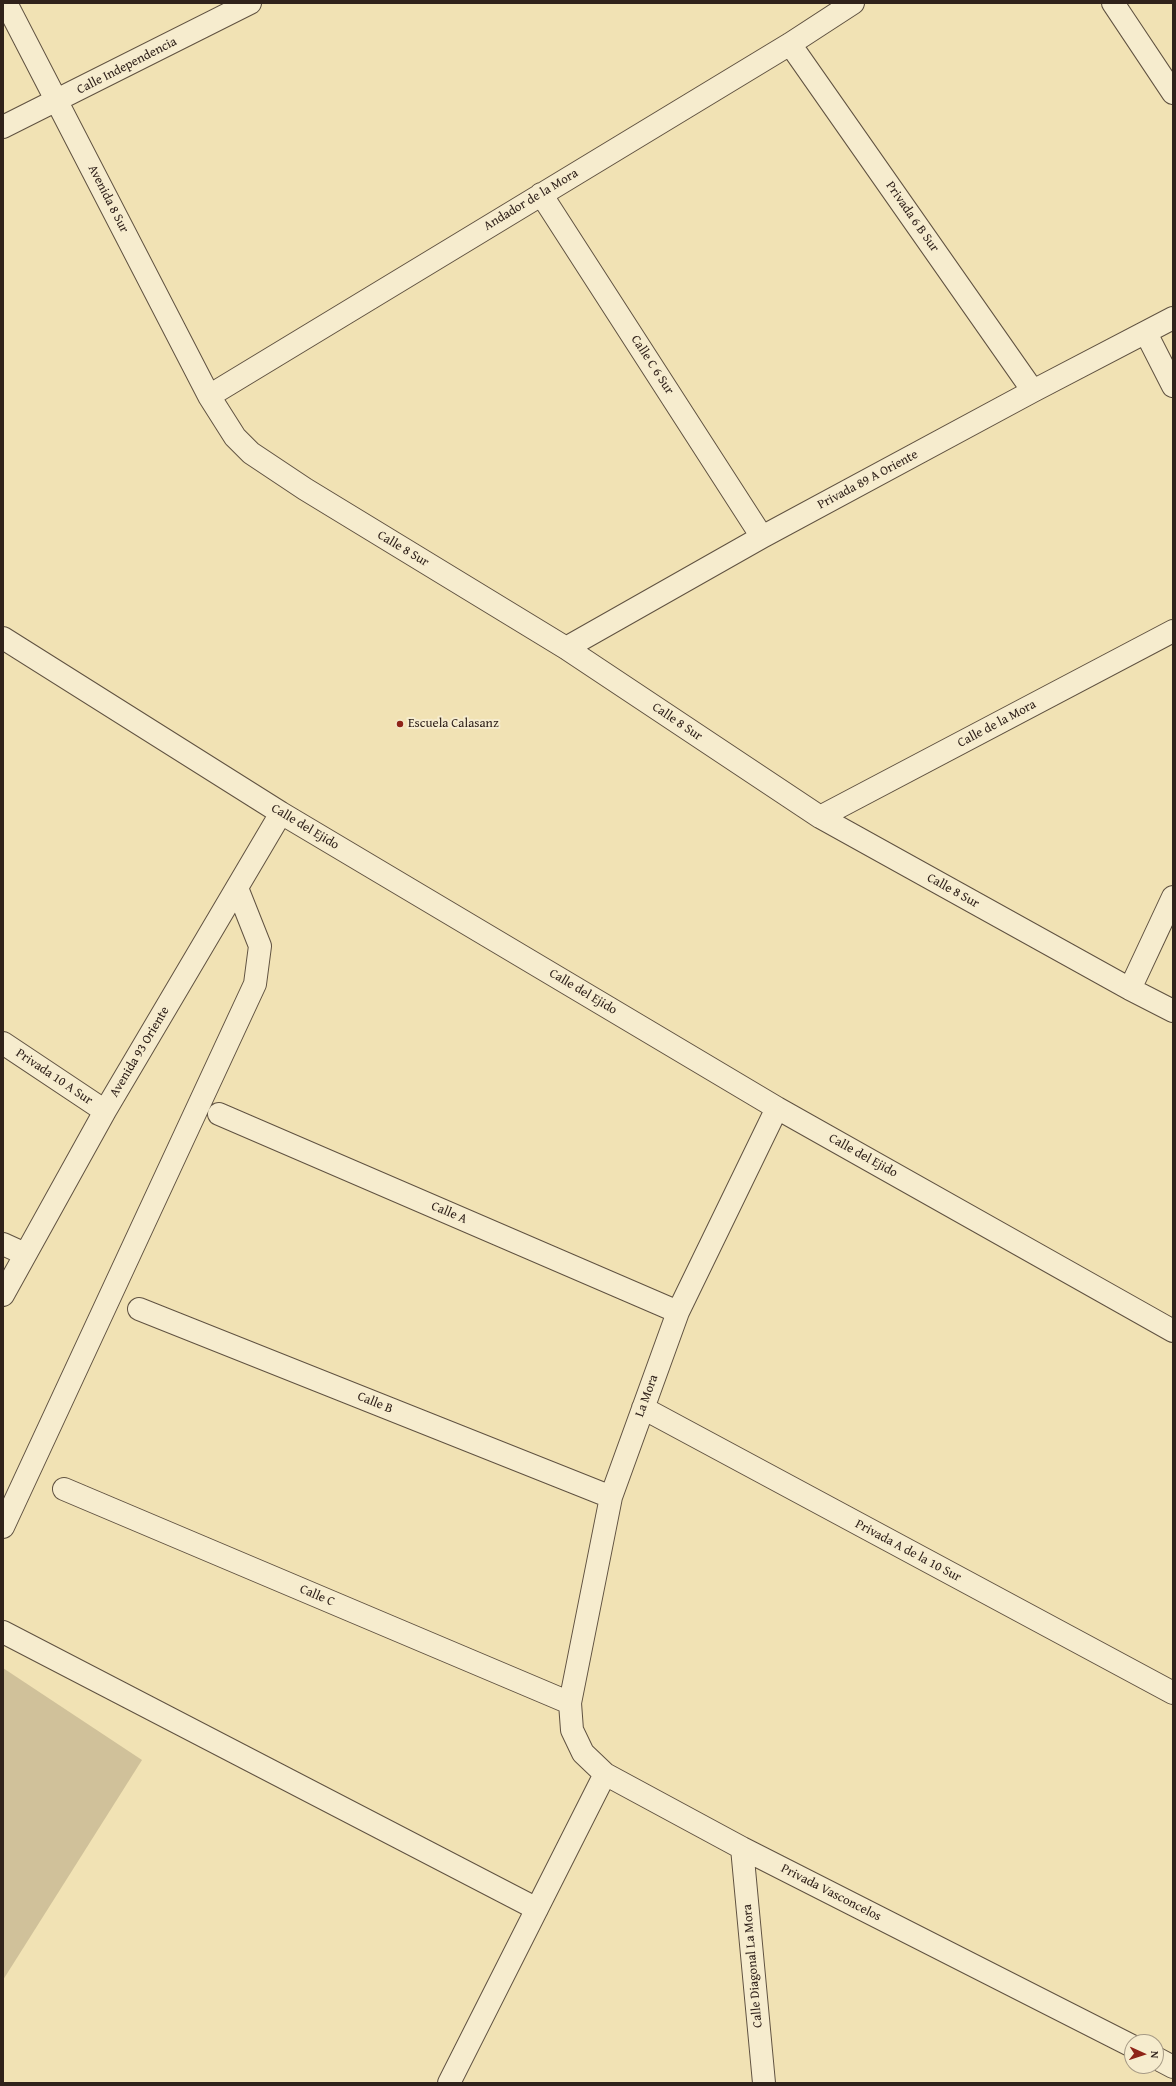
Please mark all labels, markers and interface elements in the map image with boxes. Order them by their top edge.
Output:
street label: Calle Independencia [74,34,180,98]
street label: Avenida 8 Sur [84,162,132,236]
street label: Andador de la Mora [481,166,581,234]
street label: Privada 6 B Sur [882,179,942,255]
street label: Calle C 6 Sur [627,333,677,397]
street label: Privada 89 A Oriente [815,447,921,513]
street label: Calle 8 Sur [374,528,432,570]
street label: Calle de la Mora [955,697,1039,751]
street label: Calle 8 Sur [649,700,705,744]
place label: Escuela Calasanz [408,716,499,732]
marker: Escuela Calasanz [395,719,405,729]
street label: Calle del Ejido [268,801,342,853]
street label: Calle 8 Sur [924,870,982,912]
street label: Calle del Ejido [546,966,620,1018]
street label: Avenida 93 Oriente [107,1004,173,1100]
street label: Privada 10 A Sur [13,1046,95,1108]
street label: Calle del Ejido [826,1131,900,1181]
street label: Calle A [429,1199,469,1227]
street label: La Mora [632,1373,662,1419]
street label: Calle B [355,1389,395,1417]
street label: Privada A de la 10 Sur [852,1516,964,1586]
street label: Calle C [297,1582,337,1610]
street label: Privada Vasconcelos [778,1861,884,1925]
street label: Calle Diagonal La Mora [740,1903,766,2029]
north arrow [1124,2034,1164,2074]
text: N [1147,2050,1163,2059]

